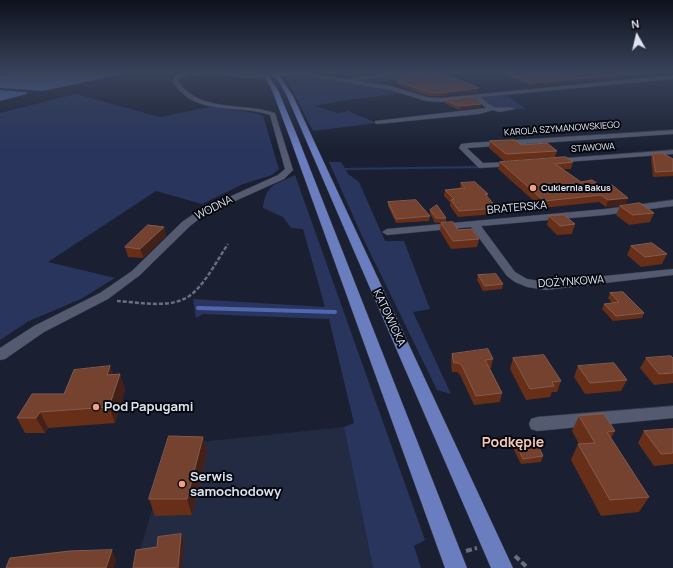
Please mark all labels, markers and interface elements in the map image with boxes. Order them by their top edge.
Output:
north arrow [617,16,657,56]
text: N [630,16,640,32]
street label: KAROLA SZYMANOWSKIEGO [504,120,620,138]
street label: STAWOWA [571,141,615,155]
marker: Cukiernia Bakus [528,183,538,193]
place label: Cukiernia Bakus [541,183,611,193]
street label: WODNA [193,193,235,223]
street label: BRATERSKA [487,199,547,217]
street label: DOŻYNKOWA [538,273,604,291]
street label: KATOWICKA [370,287,408,349]
place label: Pod Papugami [104,399,193,415]
marker: Pod Papugami [91,402,101,412]
district label: Podkępie [482,435,544,451]
place label: Serwis samochodowy [190,469,281,500]
marker: Serwis samochodowy [177,479,187,489]

